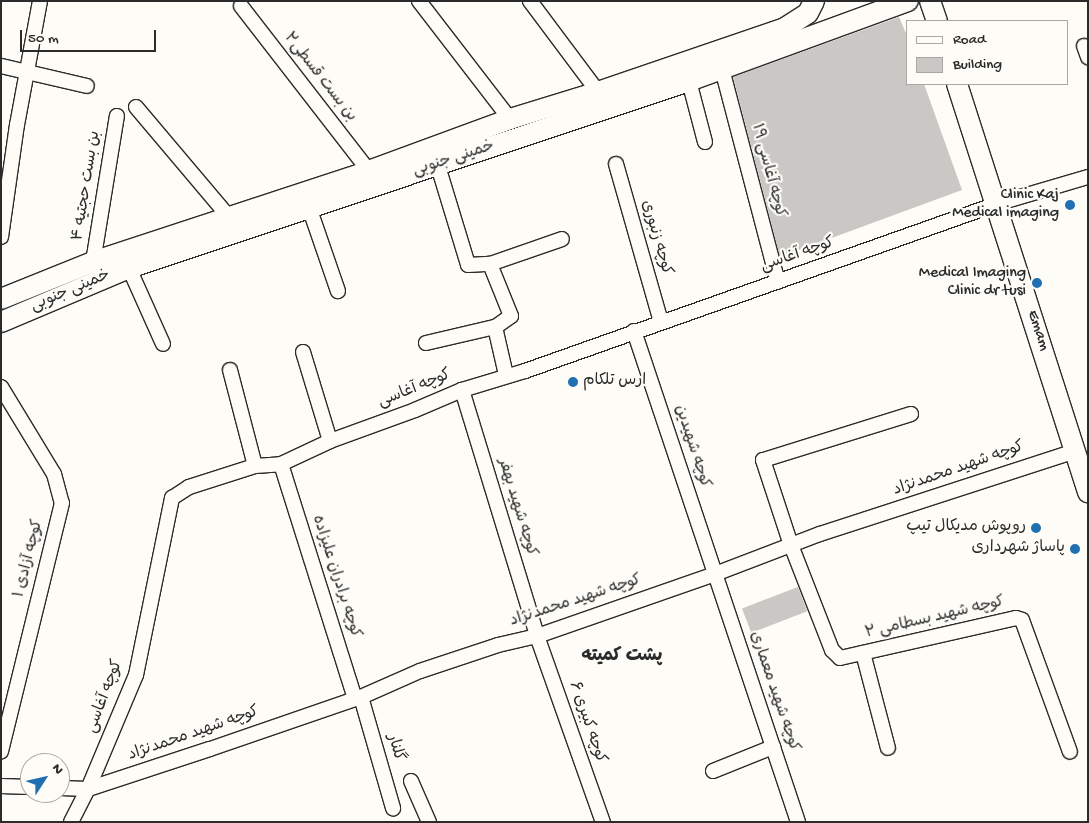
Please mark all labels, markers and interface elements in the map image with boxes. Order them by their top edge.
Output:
scale bar [22,20,159,52]
legend [906,20,1069,85]
text: 50 m [28,30,59,48]
street label: بن بست قسطی۲ [278,30,360,126]
text: Road [953,31,986,49]
text: Building [953,56,1002,74]
street label: کوچه آغاسی ۱۹ [745,122,789,220]
street label: بن بست حجتیه ۴ [70,130,106,242]
street label: خمینی جنوبی [411,138,497,182]
place label: Clinic Kaj Medical imaging [952,186,1059,224]
street label: کوچه زنبوری [635,198,675,278]
marker: Clinic Kaj Medical imaging [1063,198,1077,212]
street label: کوچه آغاسی [759,234,837,278]
place label: Medical Imaging Clinic dr tusi [919,264,1026,302]
street label: خمینی جنوبی [28,267,114,317]
marker: Medical Imaging Clinic dr tusi [1030,276,1044,290]
street label: Emam [1021,308,1053,354]
street label: کوچه آغاسی [376,367,454,413]
place label: ارس تلکام [583,372,646,392]
marker: ارس تلکام [567,376,579,388]
street label: کوچه شهیدین [669,403,713,491]
street label: کوچه شهید محمدنژاد [891,439,1027,501]
street label: کوچه شهید بهفر [492,457,540,559]
street label: کوچه برادران علیزاده [306,513,364,641]
street label: کوچه آزادی ۱ [11,518,49,600]
place label: روپوش مدیکال تیپ [906,518,1026,538]
marker: روپوش مدیکال تیپ [1030,522,1042,534]
place label: پاساژ شهرداری [971,539,1065,559]
marker: پاساژ شهرداری [1069,543,1081,555]
street label: کوچه شهید محمدنژاد [508,572,644,632]
street label: کوچه شهید بسطامی ۲ [864,594,1006,644]
street label: کوچه شهید معماری [743,629,803,755]
district label: پشت کمیته [582,646,662,668]
street label: کوچه آغاسی [83,658,129,736]
street label: کوچه کبیری ۶ [563,680,609,766]
street label: کوچه شهید محمدنژاد [126,704,262,766]
street label: گلنار [381,732,407,764]
north arrow [20,753,70,803]
text: N [47,761,66,778]

